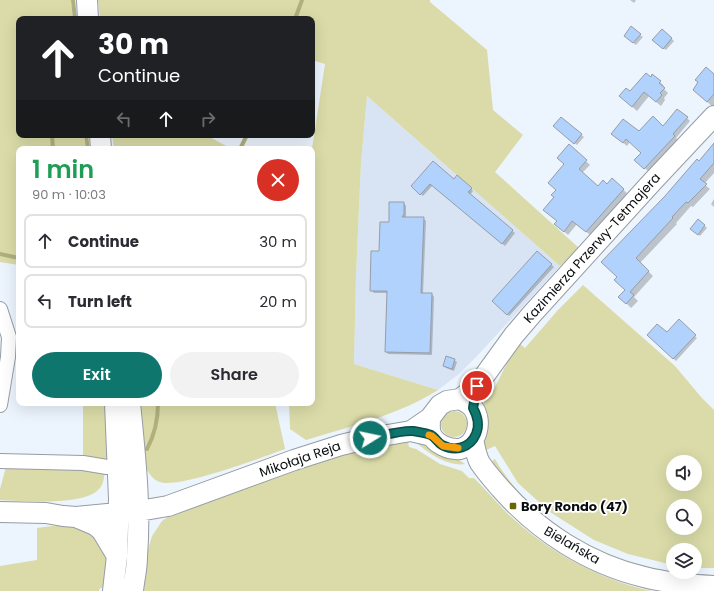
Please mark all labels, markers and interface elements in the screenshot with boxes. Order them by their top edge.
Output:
text: 30 m [98,25,169,64]
icon: ahead [32,32,84,84]
text: Continue [98,63,180,88]
icon: left [113,108,135,130]
icon: ahead [155,108,177,130]
icon: right [197,108,219,130]
text: 1 min [32,153,94,186]
button: close [257,159,299,201]
street label: Kazimierza Przerwy-Tetmajera [519,169,665,327]
text: 90 m · 10:03 [32,185,106,204]
icon: ahead [34,230,56,252]
text: Continue [68,231,139,252]
text: 30 m [259,231,297,252]
icon: left [34,290,56,312]
text: Turn left [68,291,132,312]
text: 20 m [259,291,297,312]
button: Exit [32,352,162,398]
button: Share [170,352,299,398]
pin [460,369,494,403]
icon: arrive [466,375,488,397]
position arrow [349,417,391,459]
street label: Mikołaja Reja [257,436,343,482]
map controls [666,455,702,579]
button: sound [666,455,702,491]
place label: Bory Rondo (47) [521,497,628,516]
button: search [666,499,702,535]
marker: Bory Rondo (47) [508,501,518,511]
street label: Bielańska [540,521,604,569]
button: layers [666,543,702,579]

